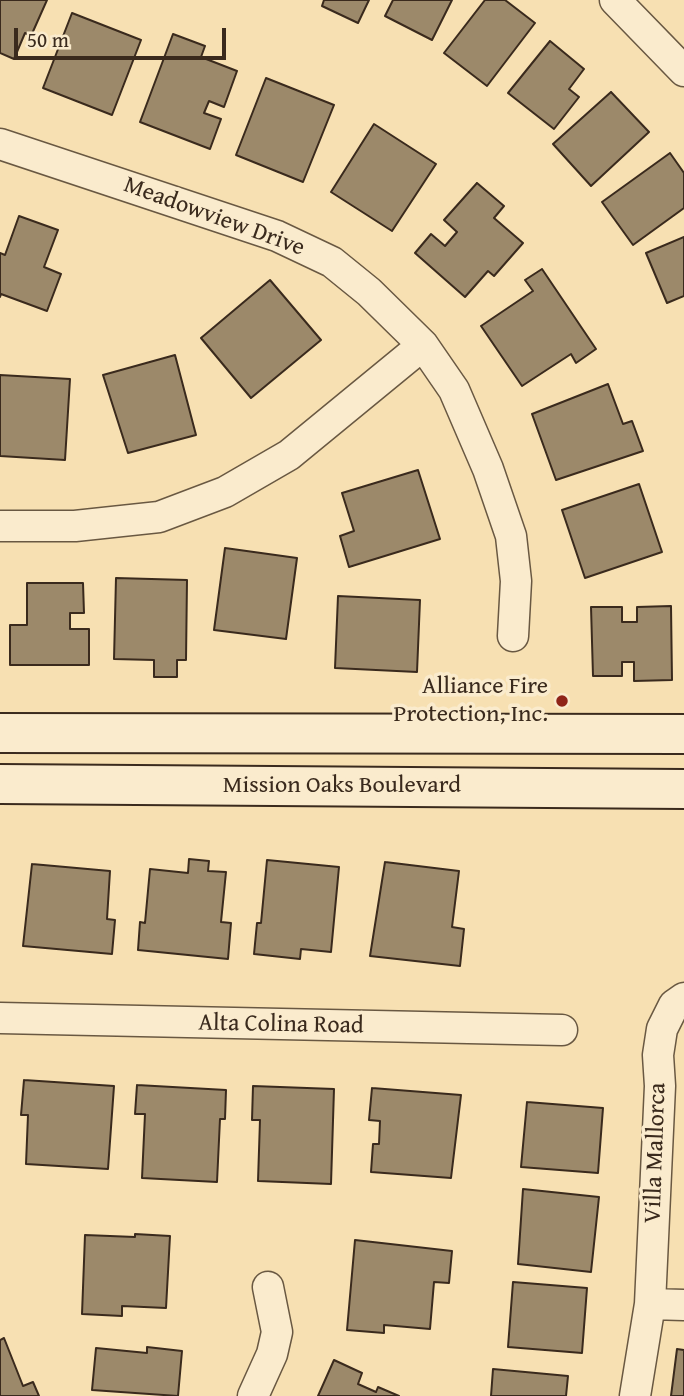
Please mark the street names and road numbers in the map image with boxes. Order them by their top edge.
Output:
street label: Meadowview Drive [120,171,308,263]
street label: Mission Oaks Boulevard [223,772,461,800]
street label: Alta Colina Road [198,1009,364,1041]
street label: Villa Mallorca [639,1082,673,1224]

